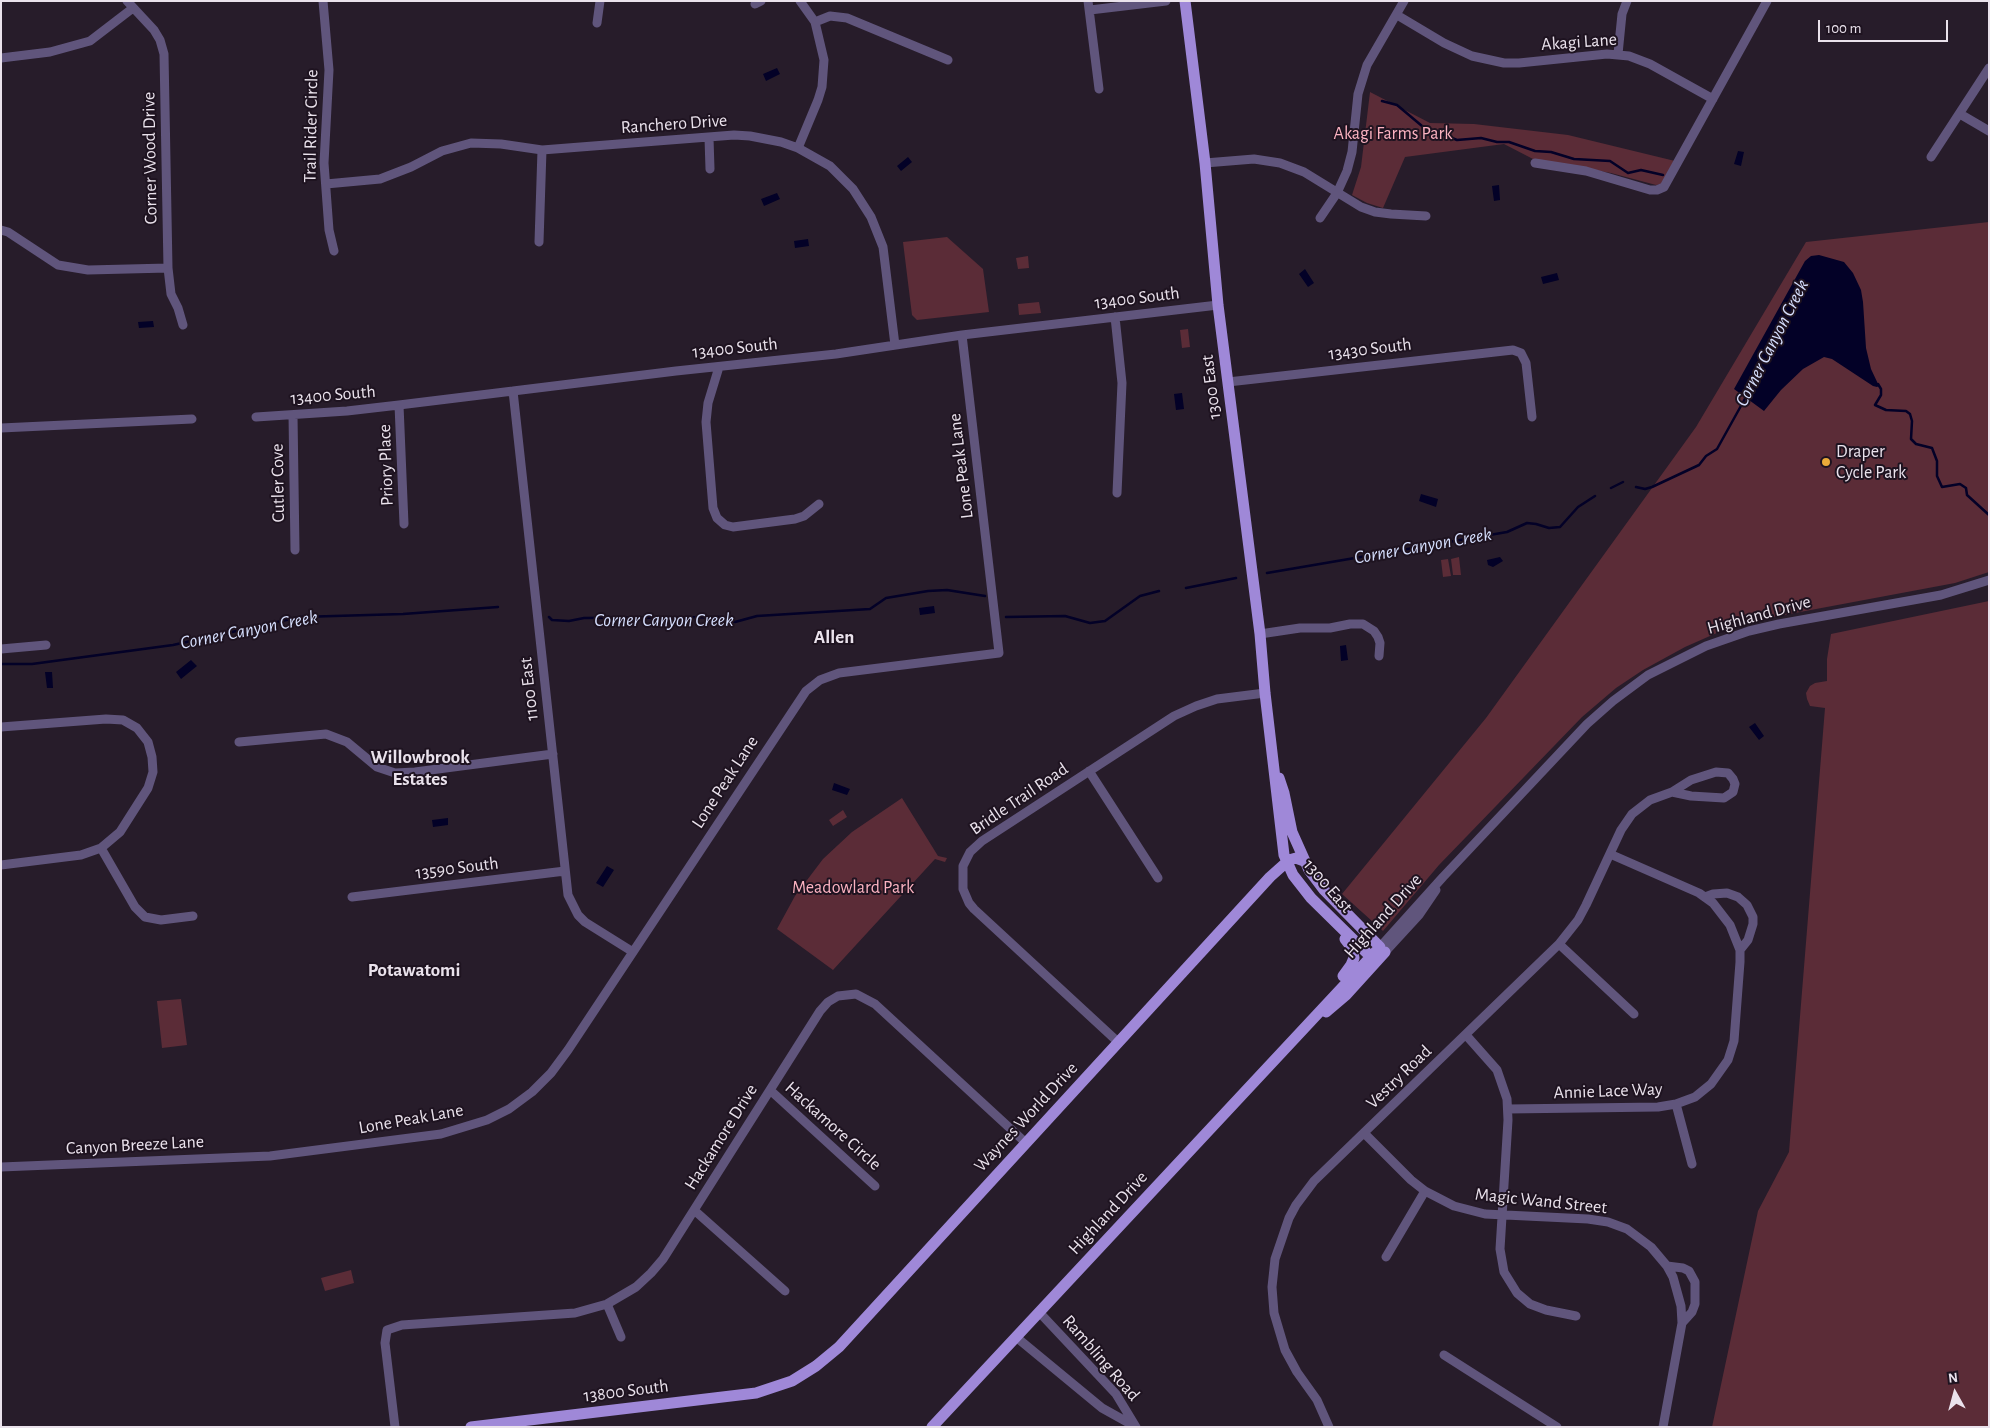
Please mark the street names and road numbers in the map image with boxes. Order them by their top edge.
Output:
street label: Akagi Lane [1540,29,1618,55]
street label: Trail Rider Circle [299,69,323,183]
street label: Corner Wood Drive [138,92,162,224]
street label: Ranchero Drive [620,110,728,138]
street label: 13400 South [1093,282,1181,314]
street label: 13400 South [691,333,779,363]
street label: 13430 South [1327,333,1413,365]
street label: 1300 East [1196,354,1226,420]
street label: 13400 South [289,381,377,409]
street label: Lone Peak Lane [944,412,978,520]
street label: Priory Place [374,424,398,506]
street label: Cutler Cove [267,443,289,523]
street label: Highland Drive [1705,591,1813,639]
street label: 1100 East [515,656,543,722]
street label: Lone Peak Lane [687,732,763,832]
street label: Bridle Trail Road [966,758,1072,840]
street label: 13590 South [414,852,500,884]
street label: 1300 East [1299,855,1357,917]
street label: Highland Drive [1339,869,1427,963]
street label: Vestry Road [1362,1041,1436,1113]
street label: Waynes World Drive [970,1058,1082,1176]
street label: Hackamore Circle [780,1077,886,1175]
street label: Annie Lace Way [1553,1078,1663,1104]
street label: Hackamore Drive [680,1080,762,1194]
street label: Lone Peak Lane [357,1099,465,1139]
street label: Canyon Breeze Lane [65,1131,205,1159]
street label: Highland Drive [1064,1167,1152,1259]
street label: Magic Wand Street [1474,1183,1608,1219]
street label: Rambling Road [1058,1311,1144,1405]
street label: 13800 South [582,1375,670,1407]

